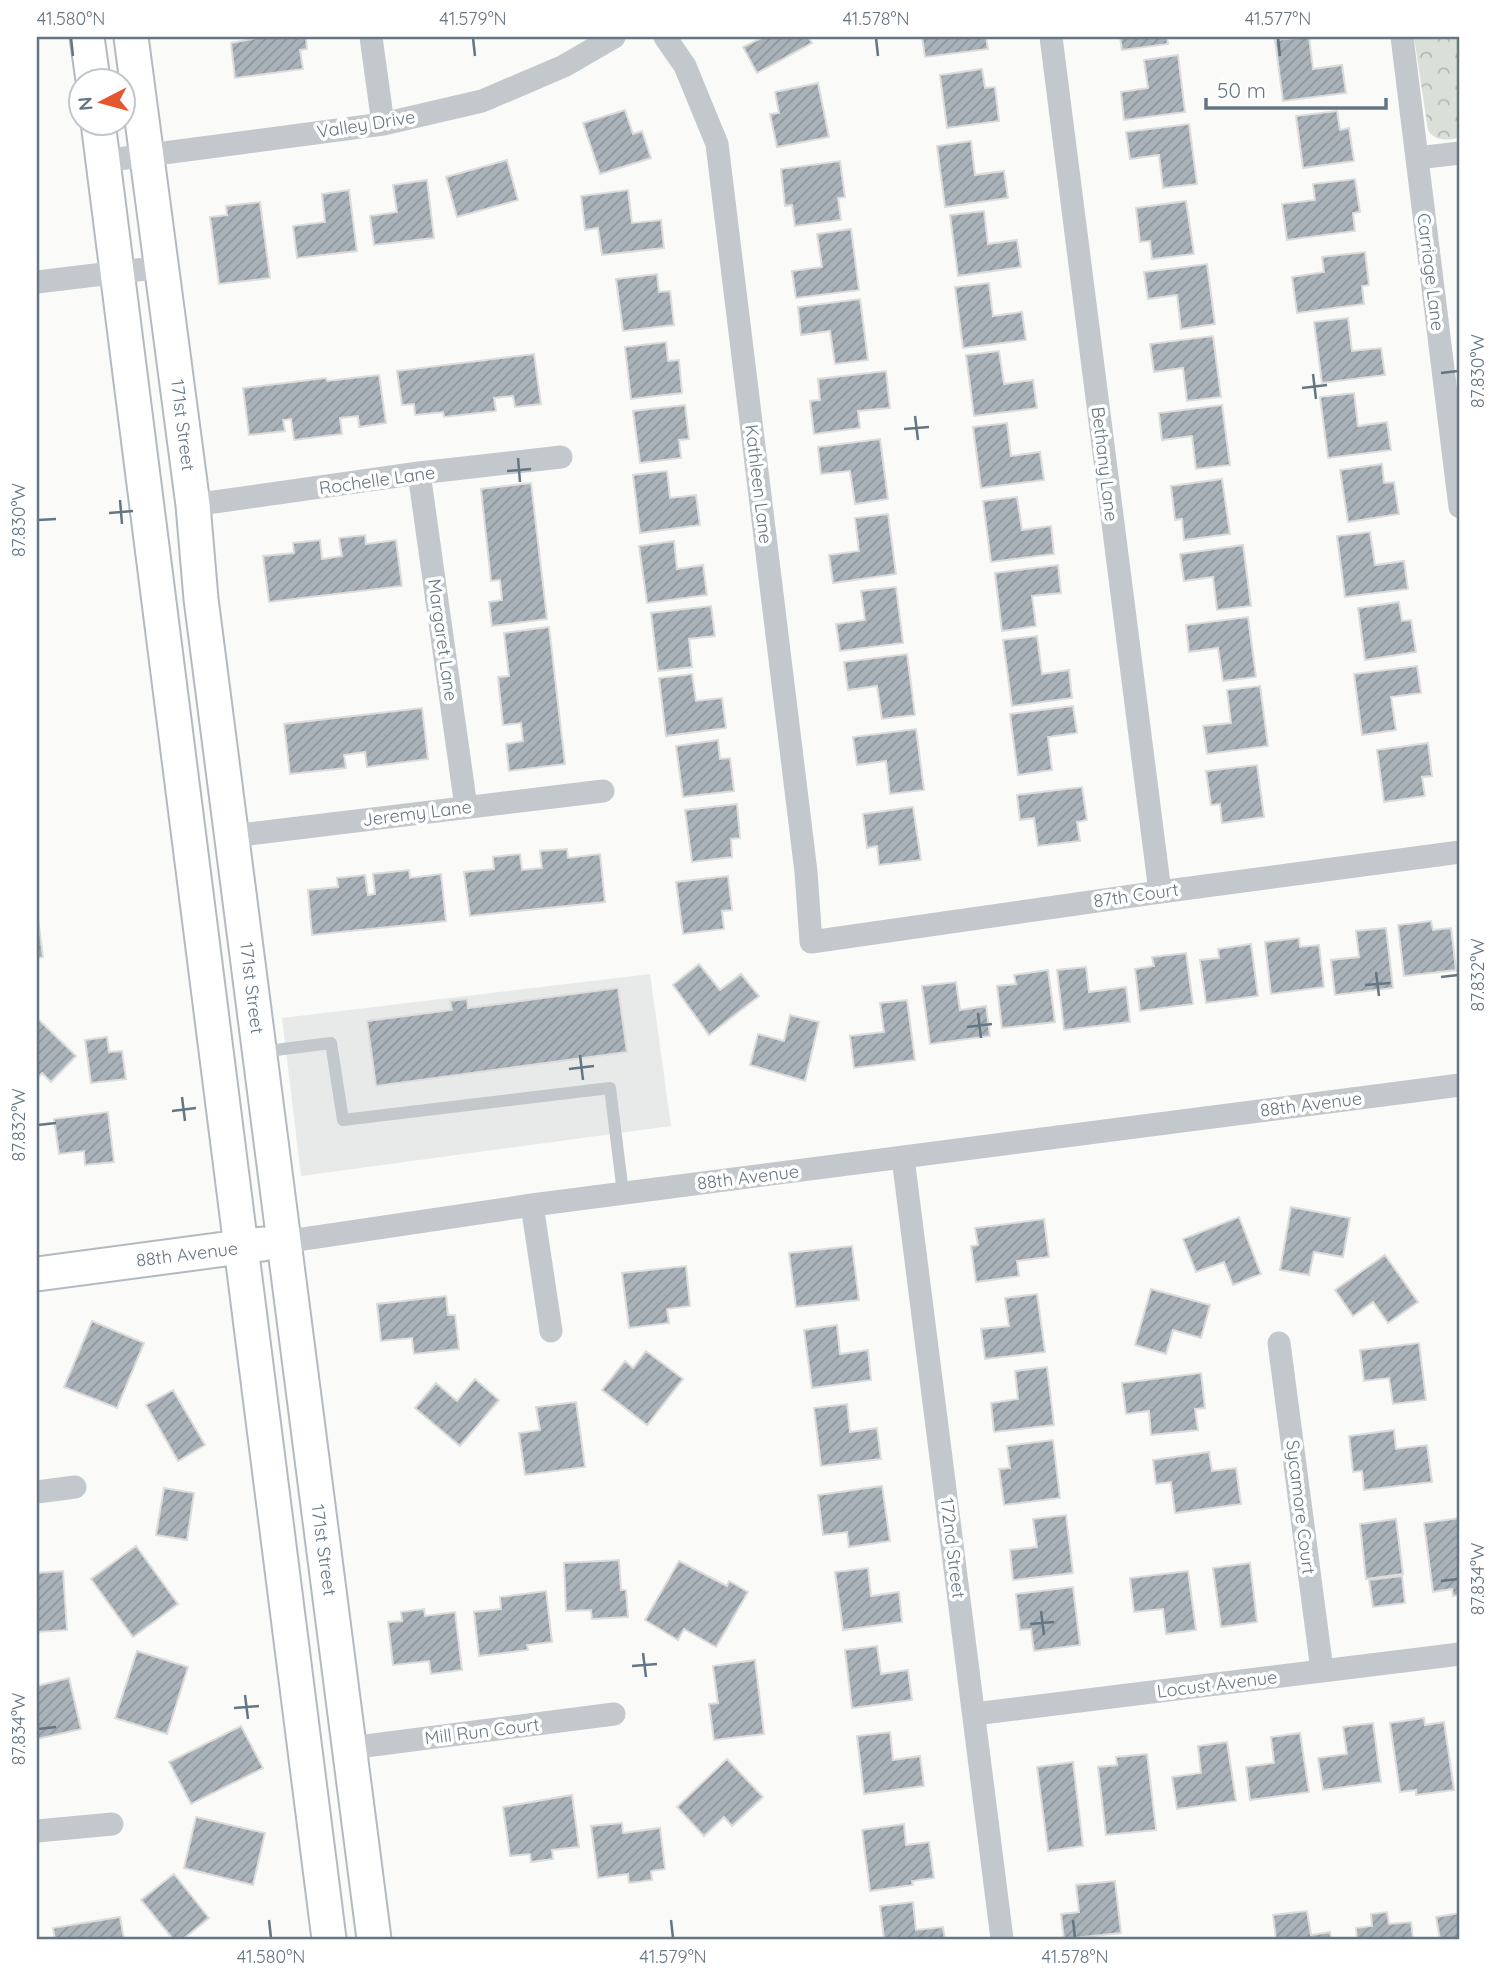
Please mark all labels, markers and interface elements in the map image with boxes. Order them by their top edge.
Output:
text: 41.580°N [37,7,105,30]
text: 41.579°N [439,7,507,30]
text: 41.578°N [842,7,910,30]
text: 41.577°N [1245,7,1311,30]
north arrow [66,66,136,136]
scale bar [1206,66,1387,110]
text: 50 m [1217,77,1266,103]
text: N [72,96,98,112]
street label: Valley Drive [315,105,417,143]
street label: Carriage Lane [1412,212,1450,332]
text: 87.830°W [1466,334,1489,408]
street label: 171st Street [166,378,200,472]
street label: Bethany Lane [1087,405,1123,523]
street label: Kathleen Lane [740,423,778,545]
street label: Rochelle Lane [318,460,436,500]
text: 87.830°W [7,483,30,557]
street label: Margaret Lane [423,577,463,703]
street label: Jeremy Lane [361,795,473,831]
street label: 87th Court [1092,878,1180,912]
text: 87.832°W [1466,938,1489,1012]
street label: 171st Street [235,941,269,1035]
street label: 88th Avenue [1259,1086,1363,1122]
text: 87.832°W [7,1088,30,1162]
street label: 88th Avenue [696,1159,800,1195]
street label: 88th Avenue [135,1236,239,1272]
street label: Sycamore Court [1281,1438,1321,1576]
street label: 172nd Street [935,1496,971,1600]
street label: 171st Street [306,1503,342,1597]
text: 87.834°W [1466,1543,1489,1615]
street label: Locust Avenue [1156,1665,1278,1703]
text: 87.834°W [7,1693,30,1765]
street label: Mill Run Court [423,1713,541,1749]
text: 41.580°N [237,1945,305,1968]
text: 41.579°N [639,1945,707,1968]
text: 41.578°N [1041,1945,1109,1968]

